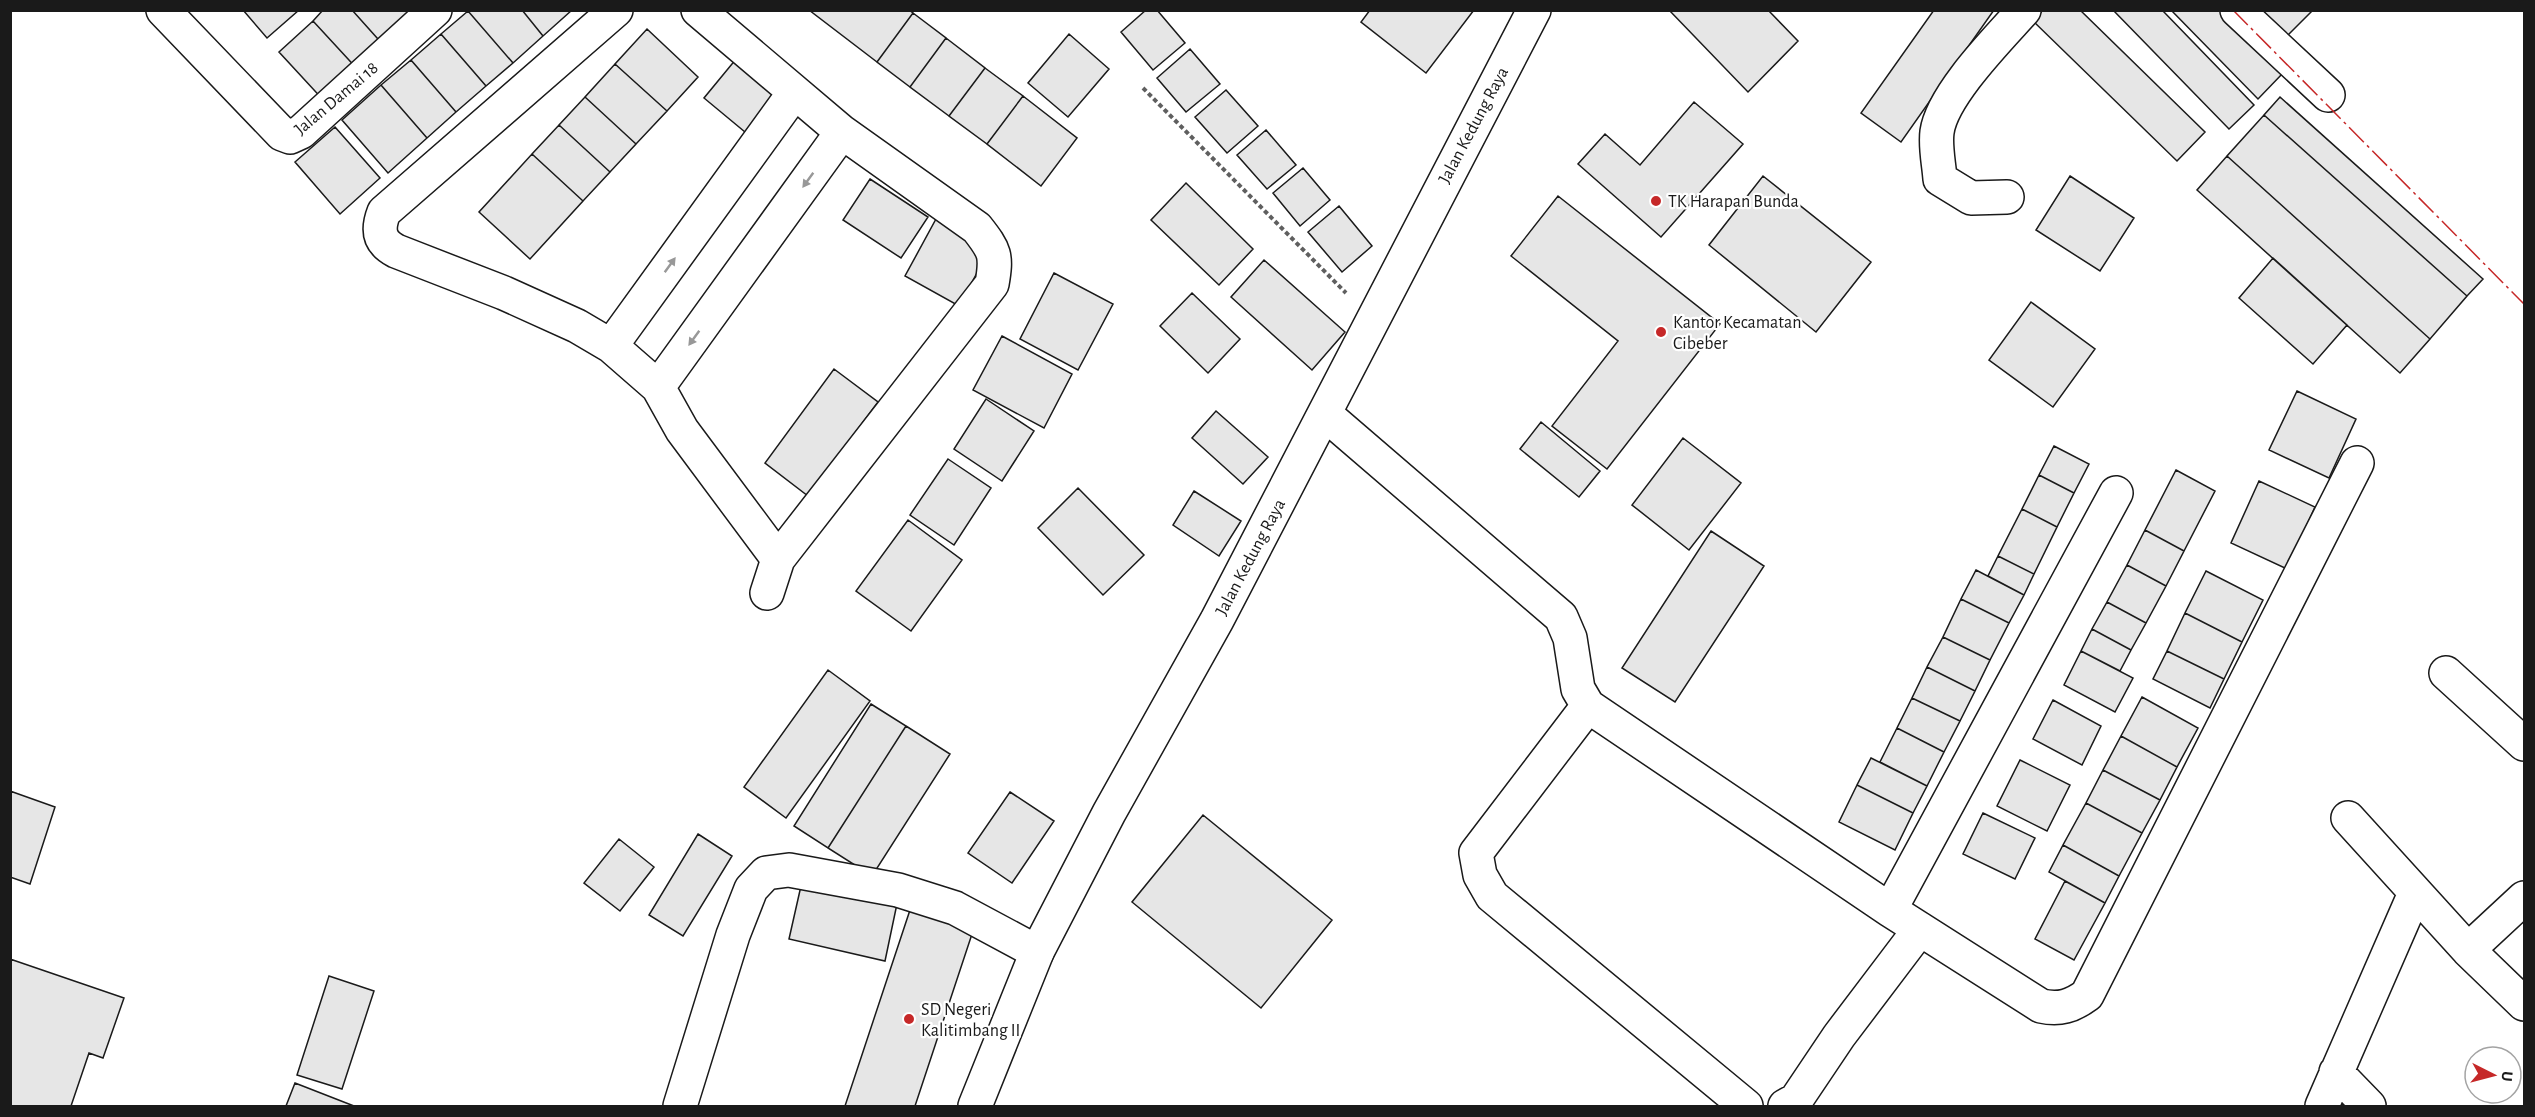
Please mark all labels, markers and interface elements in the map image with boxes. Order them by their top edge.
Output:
street label: Jalan Damai 18 [291,59,382,139]
street label: Jalan Kedung Raya [1436,64,1512,187]
one-way arrow [802,171,814,187]
place label: TK Harapan Bunda [1668,193,1799,211]
marker: TK Harapan Bunda [1649,194,1663,208]
one-way arrow [663,257,675,272]
place label: Kantor Kecamatan Cibeber [1673,314,1802,353]
marker: Kantor Kecamatan Cibeber [1654,325,1668,339]
one-way arrow [688,330,700,345]
street label: Jalan Kedung Raya [1213,496,1289,619]
place label: SD Negeri Kalitimbang II [921,1001,1020,1040]
marker: SD Negeri Kalitimbang II [902,1012,916,1026]
north arrow [2463,1045,2523,1105]
text: U [2498,1071,2515,1082]

